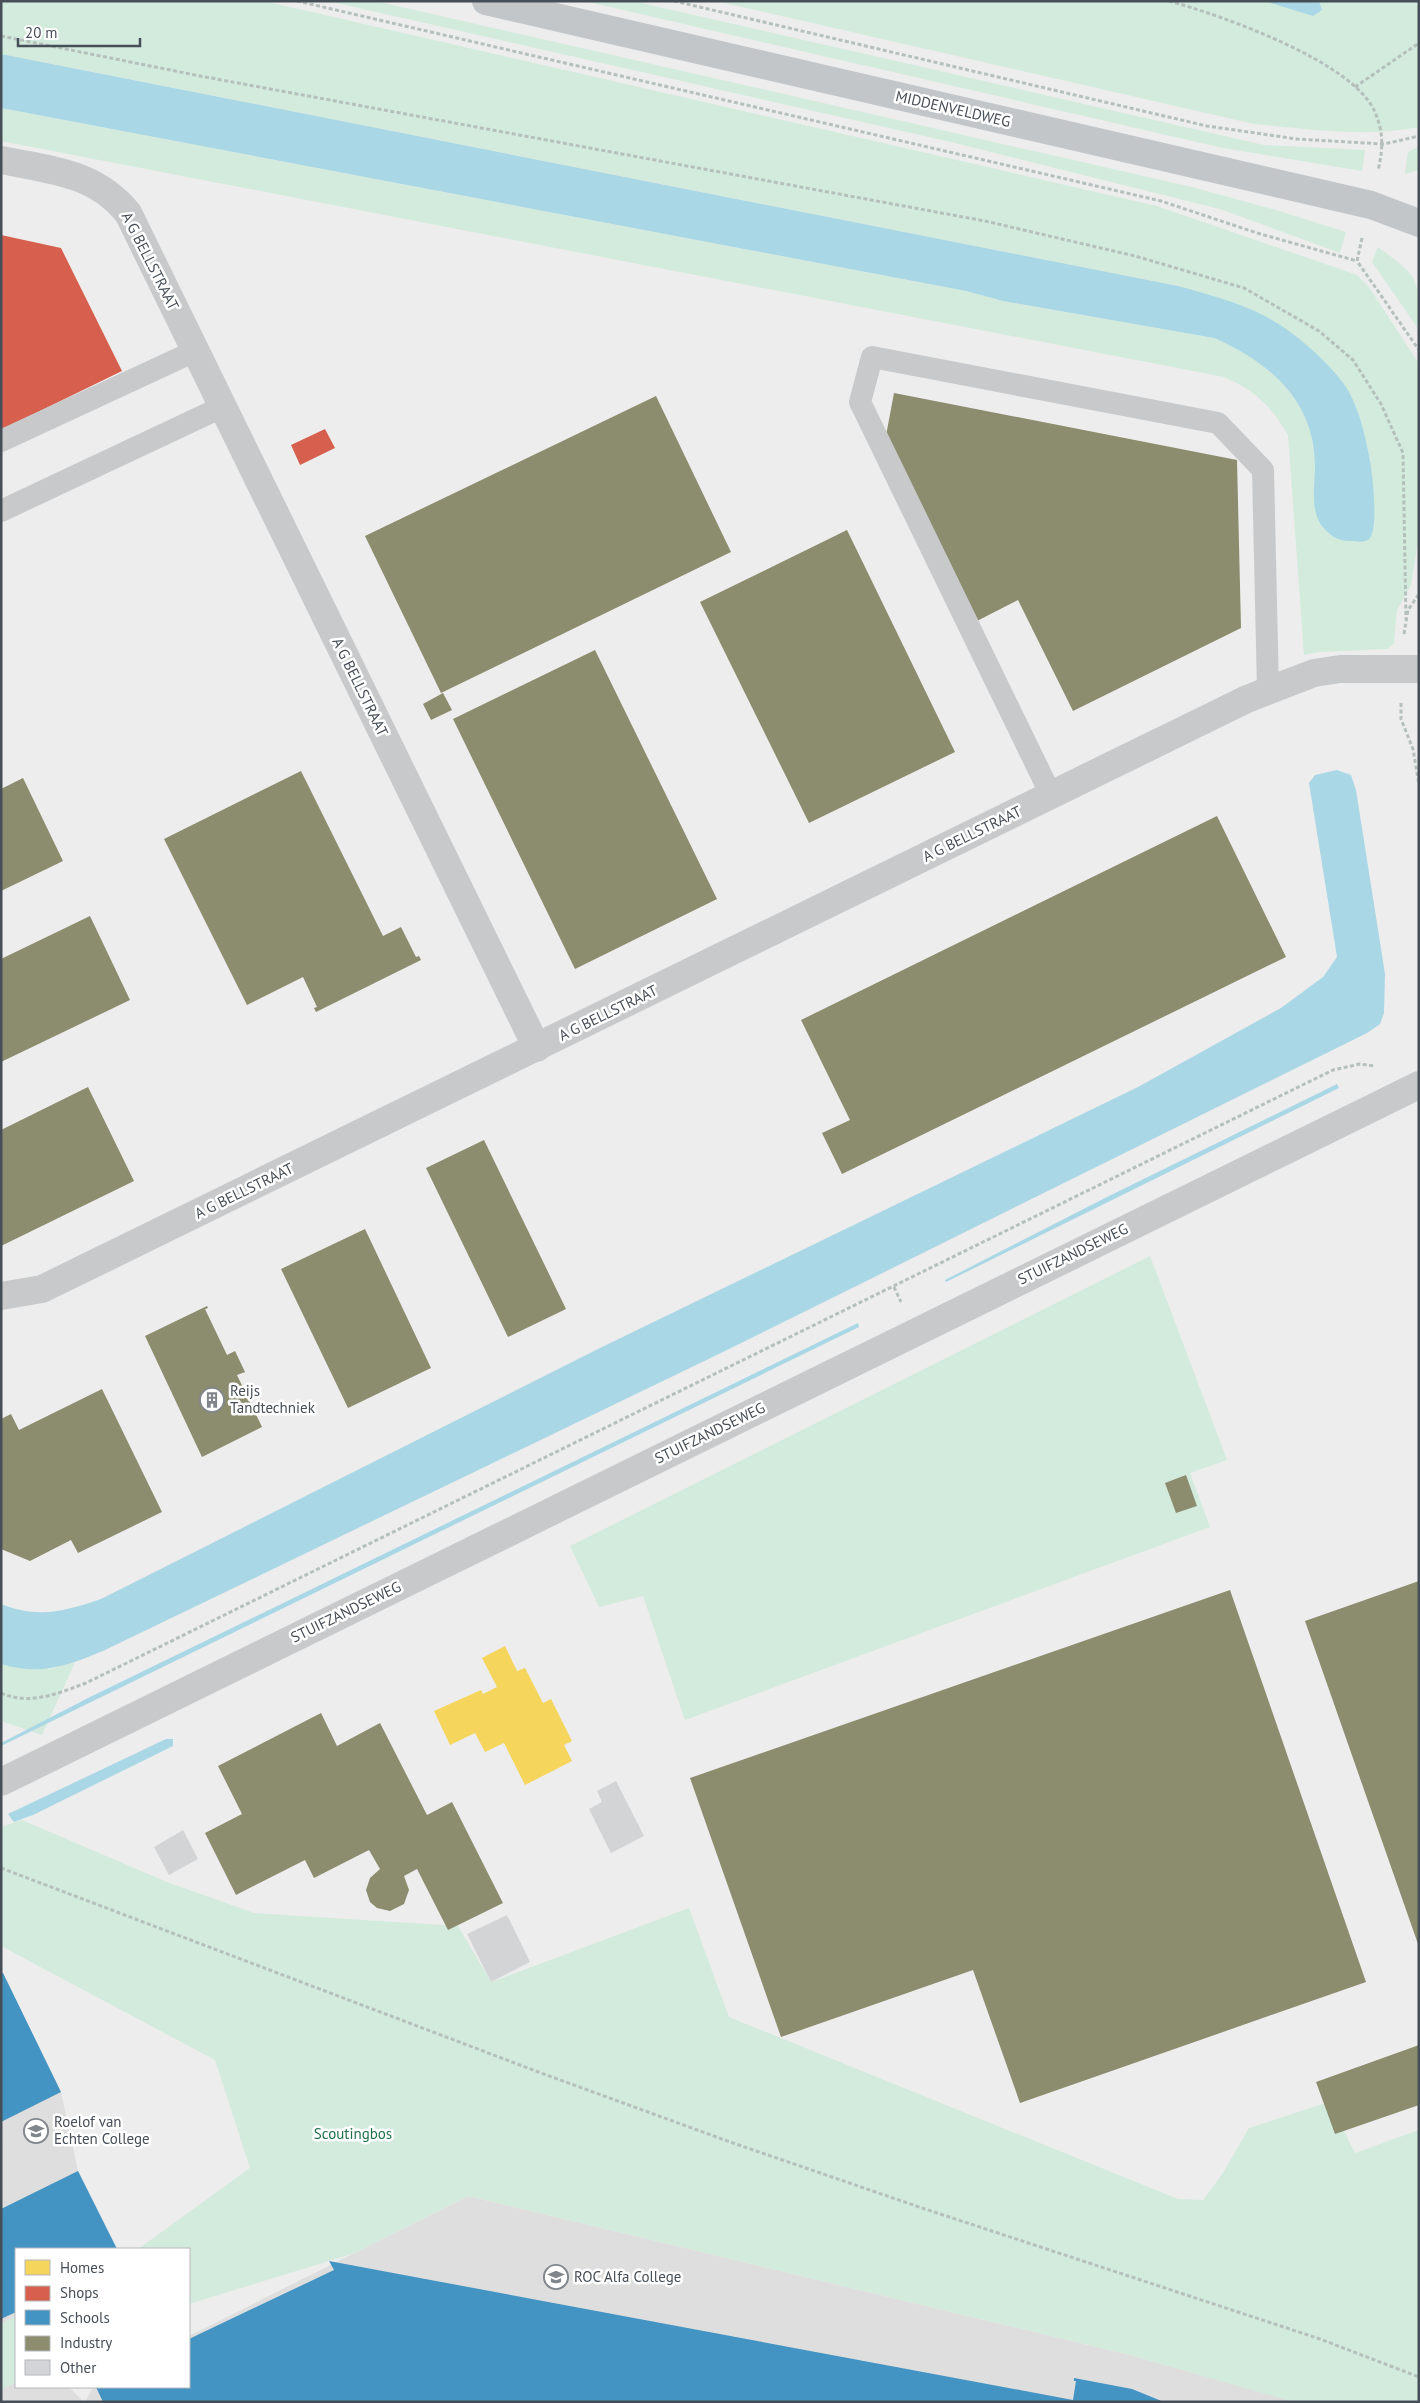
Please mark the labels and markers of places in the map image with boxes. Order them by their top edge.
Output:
place label: Reijs Tandtechniek [230,1381,316,1417]
building icon: Reijs Tandtechniek [199,1387,225,1413]
place label: Roelof van Echten College [54,2112,150,2148]
school or university icon: Roelof van Echten College [23,2118,49,2144]
school or university icon: ROC Alfa College [543,2264,569,2290]
place label: ROC Alfa College [574,2267,681,2286]

